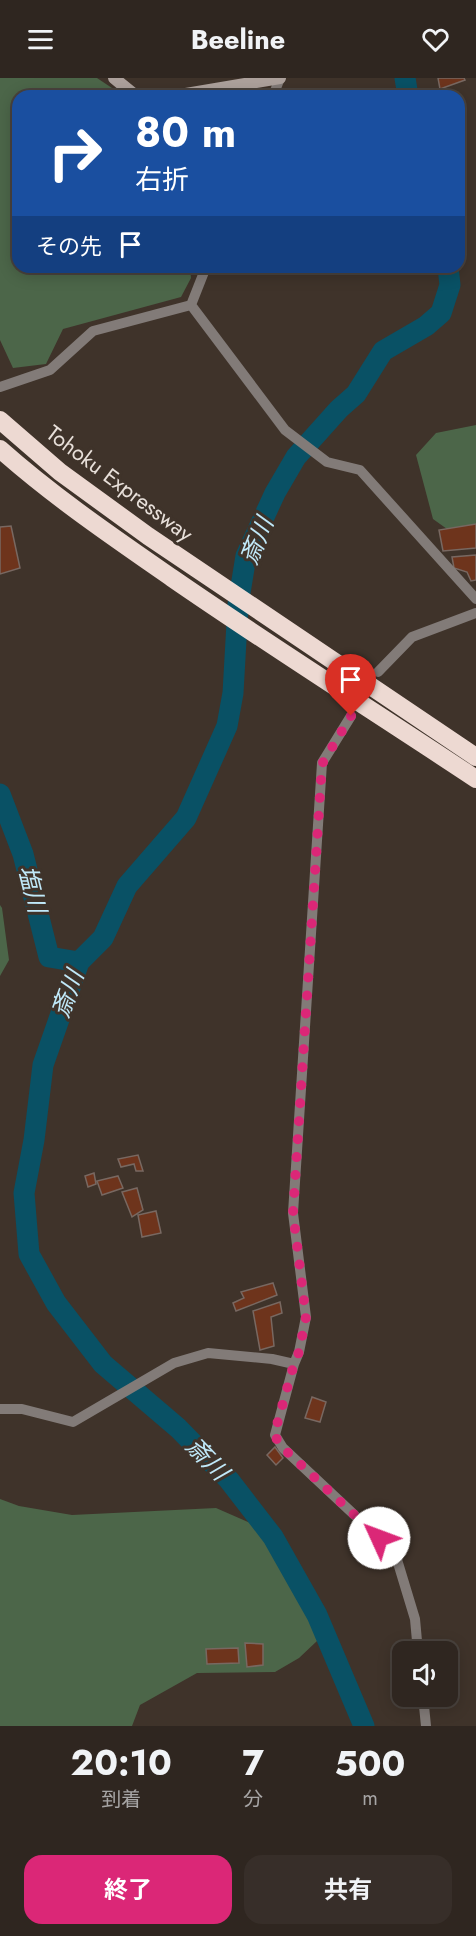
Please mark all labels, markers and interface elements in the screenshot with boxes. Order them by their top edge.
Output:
text: Beeline [191,20,285,59]
icon: menu [24,23,57,56]
icon: heart [419,23,452,56]
text: 80 m [135,102,236,163]
icon: right [36,114,114,192]
text: 右折 [135,160,189,199]
icon: arrive [114,228,147,261]
text: その先 [36,230,102,262]
street label: Tohoku Expressway [40,417,200,549]
water label: 斎川 [231,509,283,570]
pin [325,654,376,716]
icon: arrive [334,663,367,696]
water label: 塩川 [10,861,56,919]
water label: 斎川 [43,962,93,1022]
water label: 斎川 [178,1429,239,1490]
position arrow [347,1506,411,1570]
map controls [392,1641,458,1707]
button: sound [392,1641,458,1707]
text: 20:10 [71,1736,172,1788]
text: 7 [242,1736,264,1788]
text: 500 [335,1737,405,1789]
text: m [362,1784,378,1813]
text: 到着 [101,1785,141,1814]
text: 分 [243,1785,263,1814]
button: 終了 [24,1855,232,1924]
button: 共有 [244,1855,452,1924]

